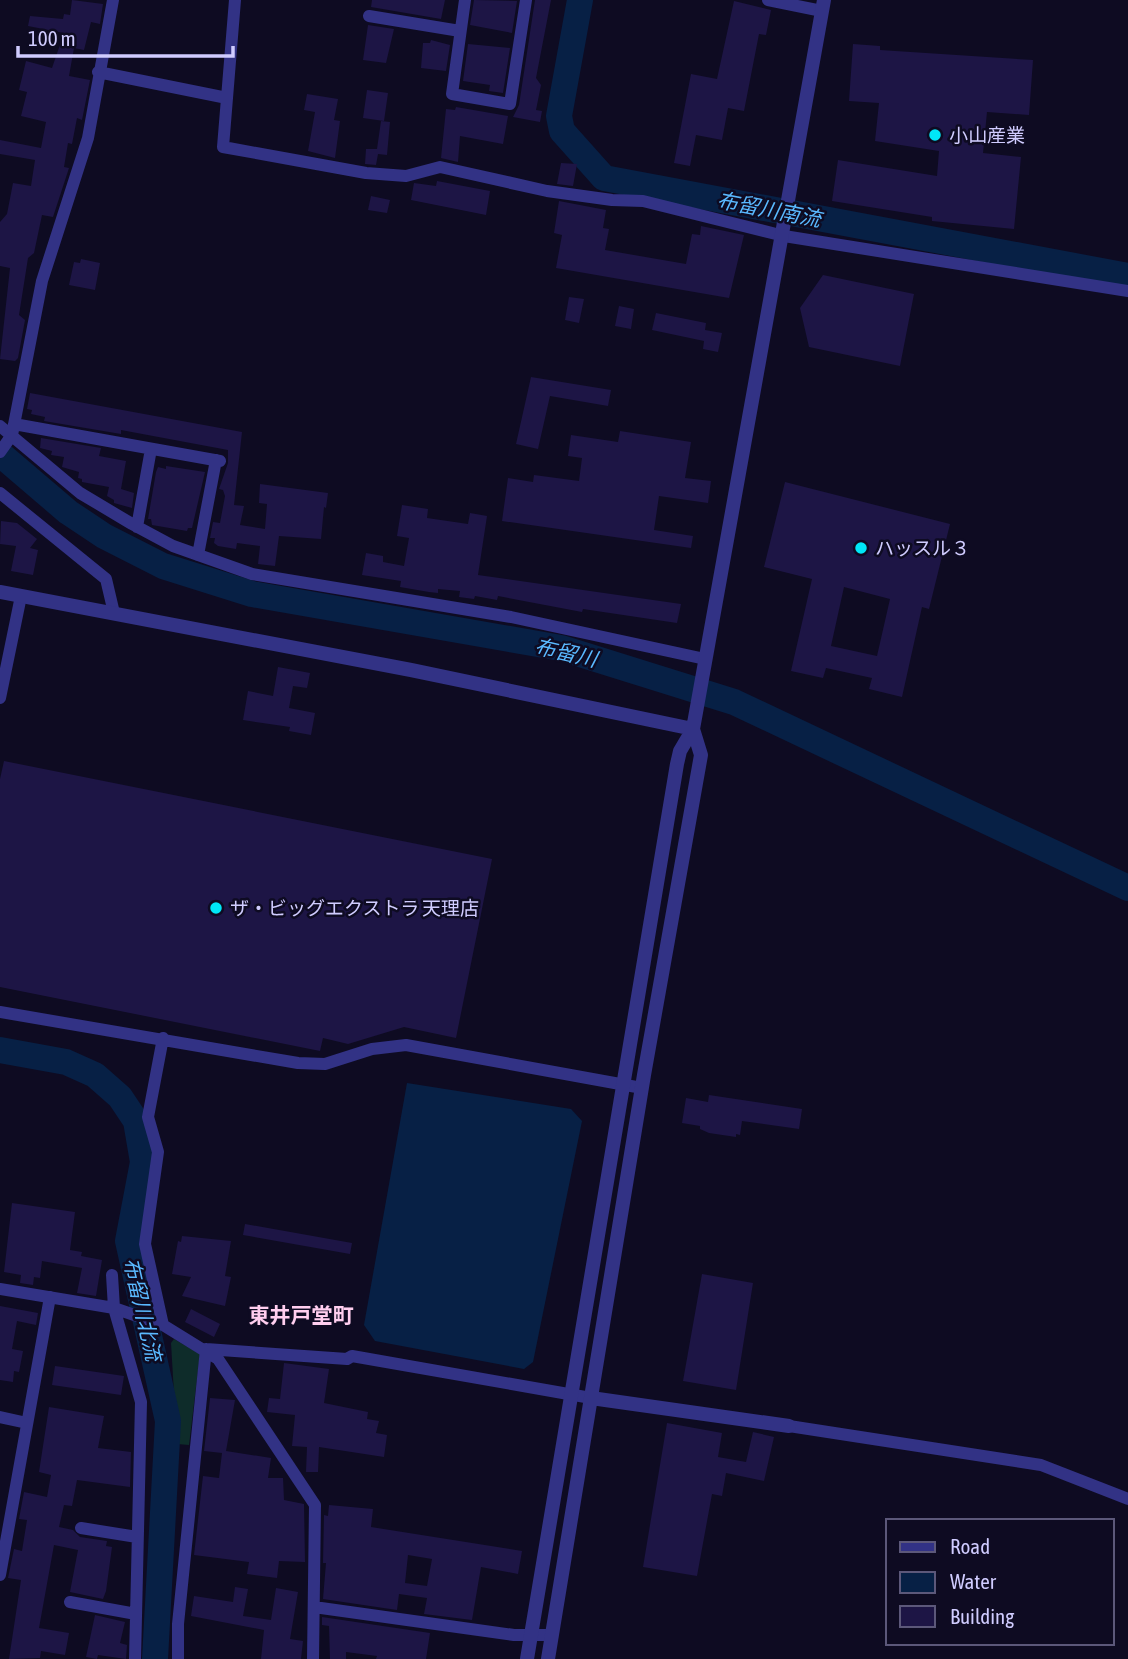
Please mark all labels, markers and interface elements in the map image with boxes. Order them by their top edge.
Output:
scale bar [18,14,233,58]
text: 100 m [28,26,76,50]
place label: 小山産業 [949,124,1025,146]
marker: 小山産業 [927,127,943,143]
water label: 布留川南流 [715,187,826,231]
place label: ハッスル３ [875,537,970,559]
marker: ハッスル３ [853,540,869,556]
water label: 布留川 [533,633,601,671]
place label: ザ・ビッグエクストラ 天理店 [230,897,479,919]
marker: ザ・ビッグエクストラ 天理店 [208,900,224,916]
water label: 布留川北流 [119,1255,167,1366]
district label: 東井戸堂町 [249,1303,354,1327]
legend [886,1519,1114,1645]
text: Road [950,1534,990,1558]
text: Water [950,1569,997,1593]
text: Building [950,1604,1014,1628]

